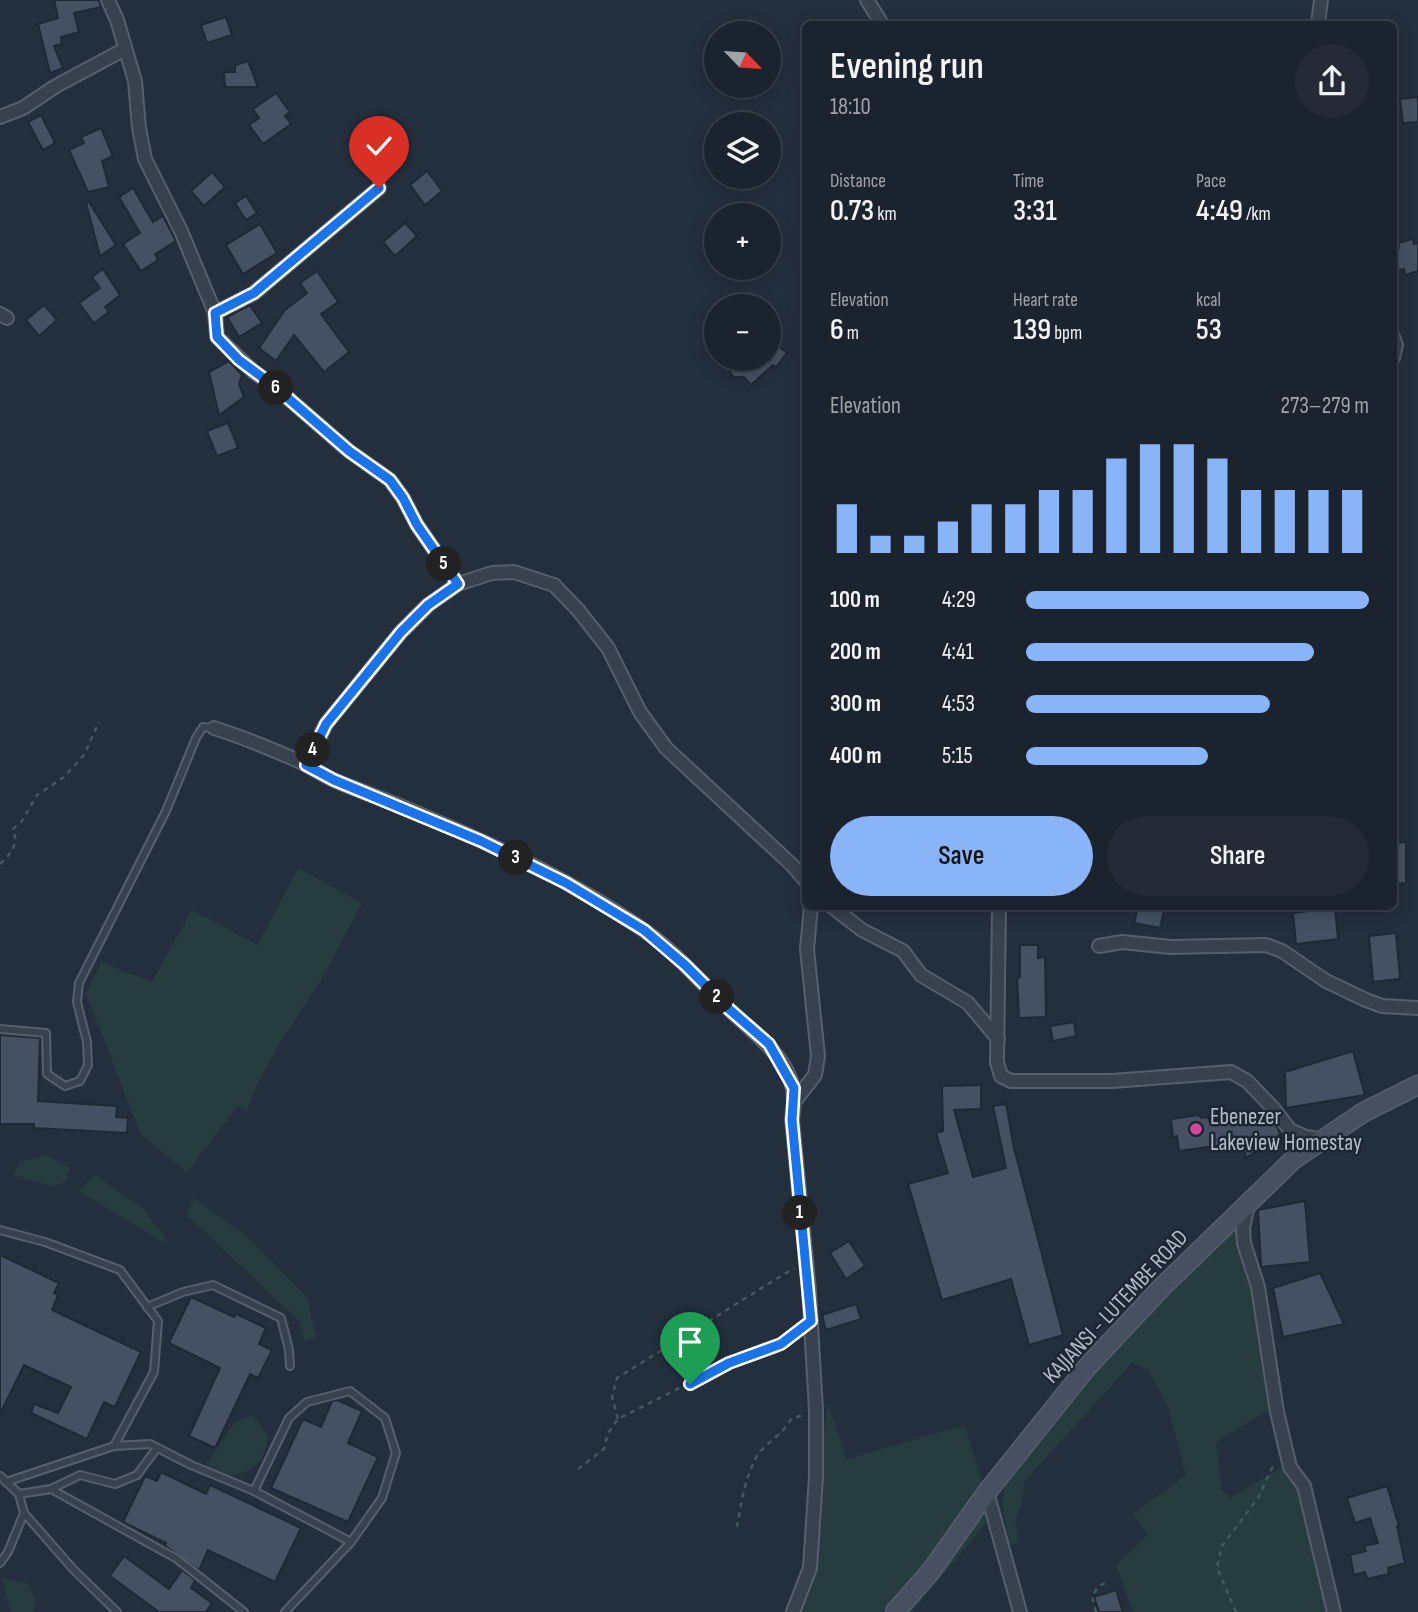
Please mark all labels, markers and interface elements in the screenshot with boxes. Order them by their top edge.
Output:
north arrow [704,21,780,98]
map controls [704,21,781,371]
text: Evening run [830,44,984,89]
button: share [1295,44,1369,118]
text: 18:10 [830,93,871,121]
button: layers [704,112,781,189]
pin [349,116,409,188]
icon: check [360,127,398,165]
text: Distance [830,170,886,193]
text: Time [1013,170,1044,193]
text: Pace [1196,170,1226,193]
text: 0.73 [830,193,874,229]
text: 3:31 [1013,193,1057,229]
text: 4:49 [1196,193,1243,229]
button: + [704,203,781,280]
text: km [874,203,897,226]
text: /km [1243,203,1271,226]
text: Elevation [830,289,889,312]
text: Heart rate [1013,289,1078,312]
text: kcal [1196,289,1221,312]
button: − [704,294,781,371]
text: 6 [830,312,844,348]
text: 139 [1013,312,1051,348]
text: 53 [1196,312,1222,348]
text: m [844,322,859,345]
text: bpm [1051,322,1082,345]
pin: 6 [258,370,294,406]
text: 6 [271,376,280,399]
text: Elevation [830,392,901,420]
text: 273–279 m [1281,392,1369,420]
pin: 5 [426,546,462,582]
text: 5 [439,552,448,575]
text: 100 m [830,586,880,614]
text: 4:29 [942,586,976,614]
text: 200 m [830,638,881,666]
text: 4:41 [942,638,974,666]
text: 300 m [830,690,881,718]
text: 4:53 [942,690,975,718]
pin: 4 [296,732,330,768]
text: 4 [308,738,317,761]
text: 400 m [830,742,881,770]
text: 5:15 [942,742,973,770]
button: Save [830,816,1093,896]
button: Share [1107,816,1369,896]
pin: 3 [498,840,534,876]
text: 3 [511,846,520,869]
pin: 2 [700,979,734,1014]
text: 2 [712,985,721,1008]
place label: Ebenezer Lakeview Homestay [1210,1103,1362,1157]
marker: Ebenezer Lakeview Homestay [1188,1121,1204,1137]
pin: 1 [782,1196,818,1230]
text: 1 [796,1201,803,1224]
street label: KAJJANSI - LUTEMBE ROAD [1037,1224,1194,1389]
pin [660,1312,720,1384]
icon: arrive [671,1323,709,1361]

